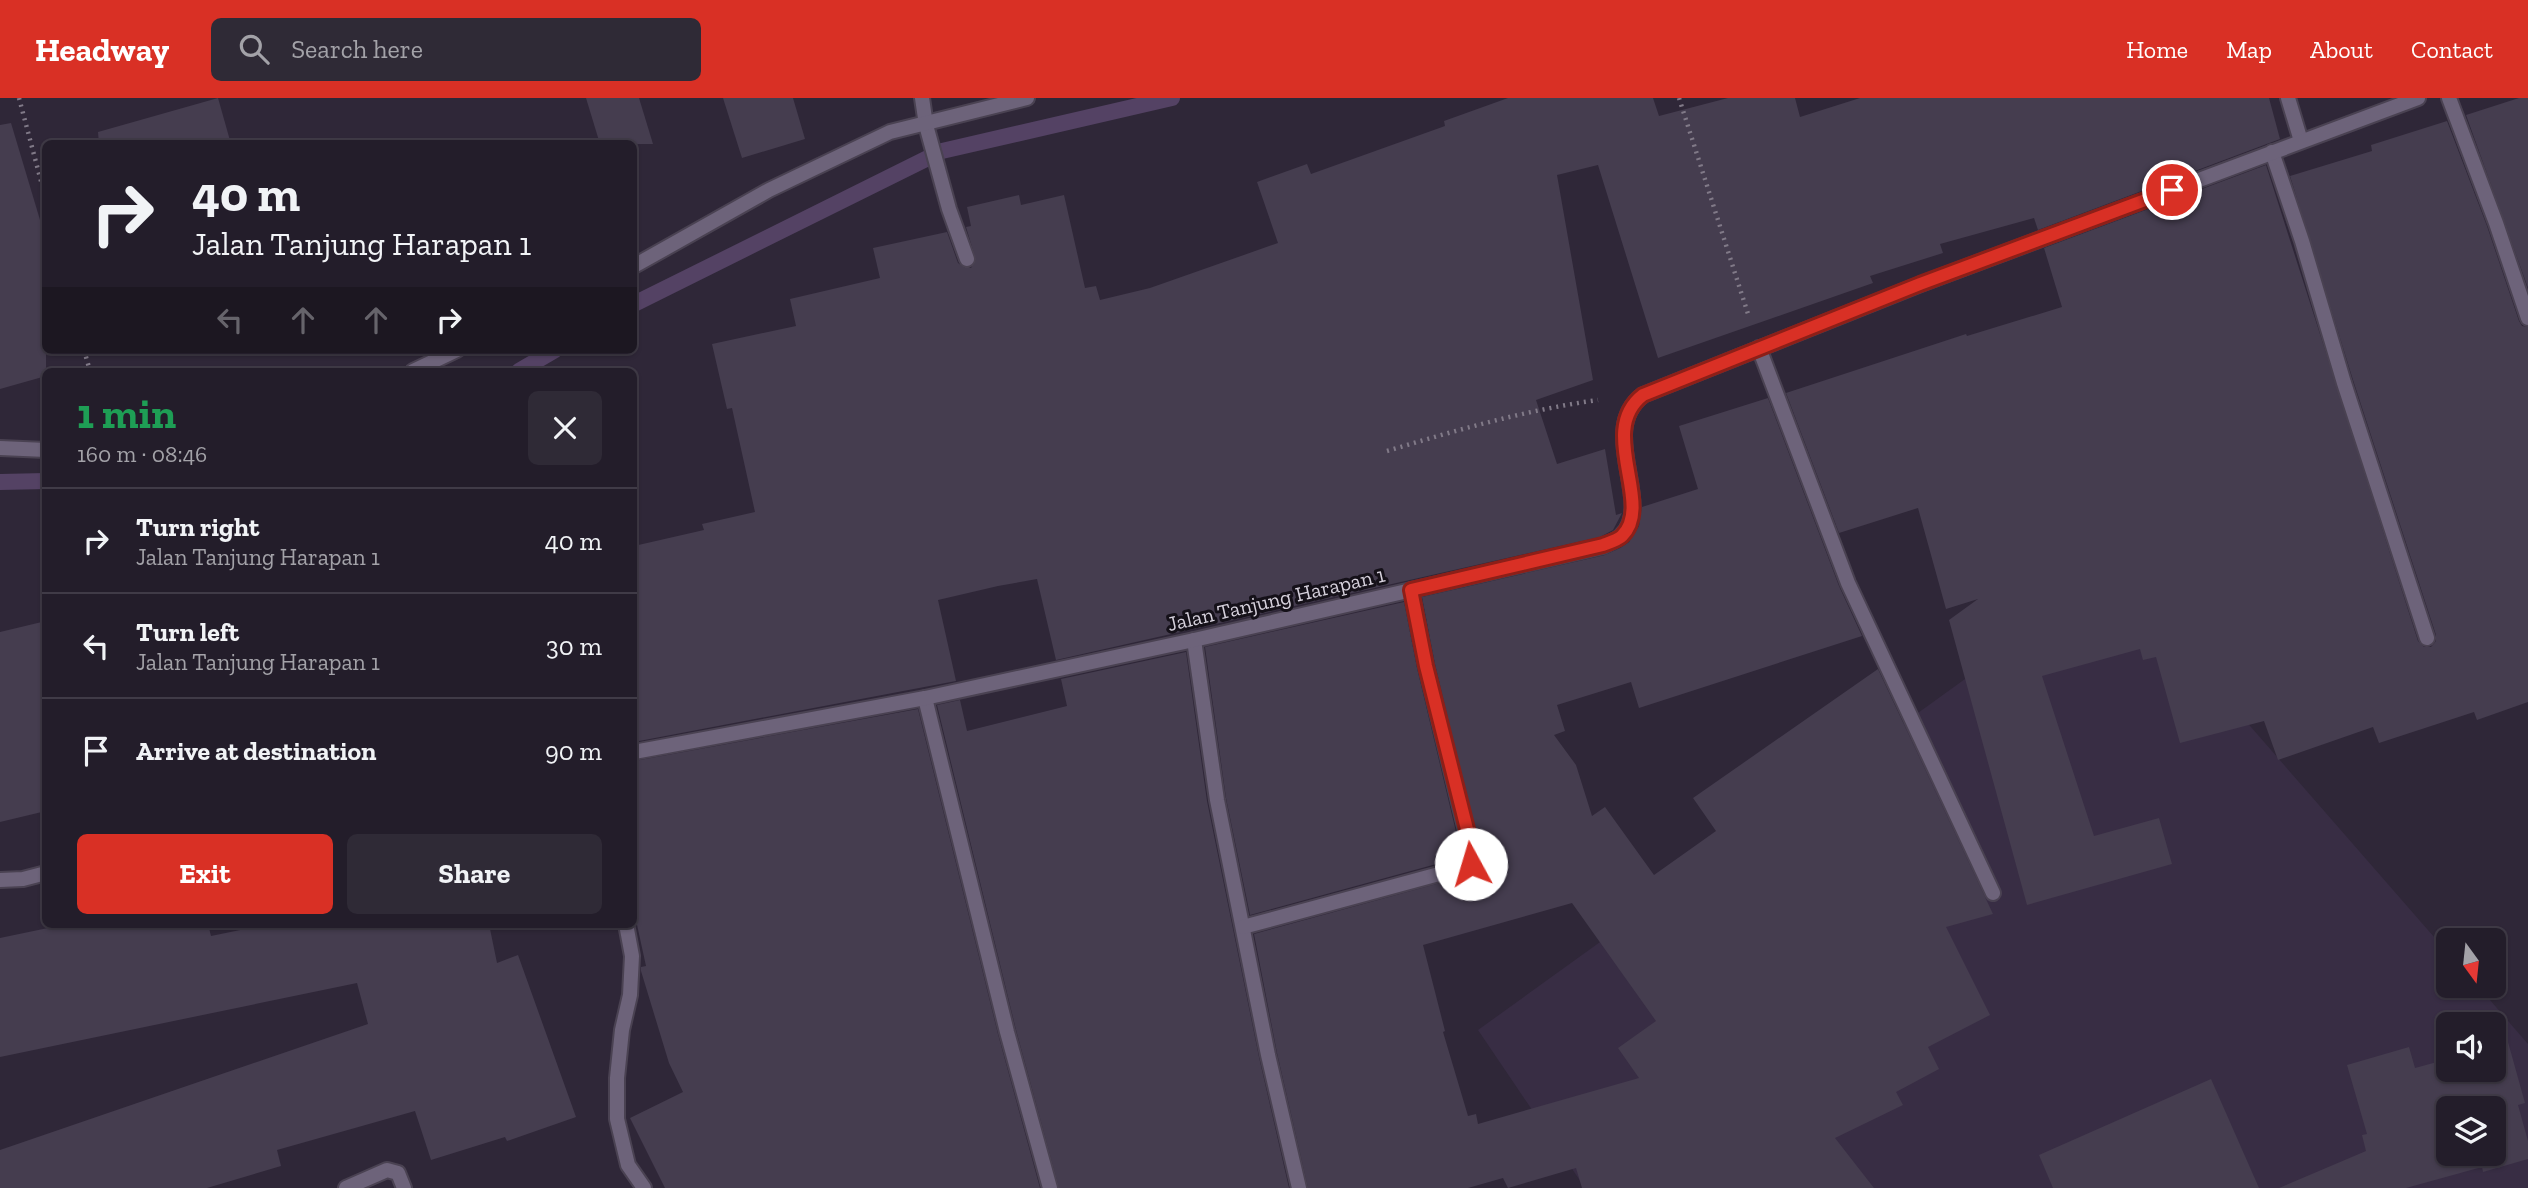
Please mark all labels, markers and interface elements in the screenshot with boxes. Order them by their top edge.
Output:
search box [211,18,701,81]
text: Headway [35,30,169,69]
icon: search [235,30,273,68]
text: Search here [291,33,423,65]
text: Home [2126,35,2188,64]
text: Map [2226,35,2272,64]
text: About [2310,35,2373,64]
text: Contact [2411,35,2493,64]
pin [2142,160,2202,220]
text: 40 m [192,165,300,224]
icon: right [77,168,168,259]
icon: arrive [2153,171,2191,209]
text: Jalan Tanjung Harapan 1 [192,225,531,263]
icon: left [211,301,249,339]
icon: ahead [284,301,322,339]
icon: ahead [357,301,395,339]
icon: right [430,301,468,339]
text: 1 min [77,388,176,439]
button: close [528,391,602,465]
text: 160 m · 08:46 [77,440,207,468]
text: Turn right [136,511,259,543]
icon: right [77,522,115,560]
text: 40 m [545,525,602,557]
text: Jalan Tanjung Harapan 1 [136,543,380,571]
street label: Jalan Tanjung Harapan 1 [1165,562,1387,637]
text: Turn left [136,616,239,648]
icon: left [77,627,115,665]
text: 30 m [546,630,602,662]
text: Jalan Tanjung Harapan 1 [136,648,380,676]
icon: arrive [77,732,115,770]
text: Arrive at destination [136,735,376,767]
text: 90 m [545,735,602,767]
position arrow [1434,827,1508,901]
button: Exit [77,834,333,914]
button: Share [347,834,602,914]
north arrow [2436,928,2506,998]
map controls [2436,928,2506,1166]
button: sound [2436,1012,2506,1082]
button: layers [2436,1096,2506,1166]

